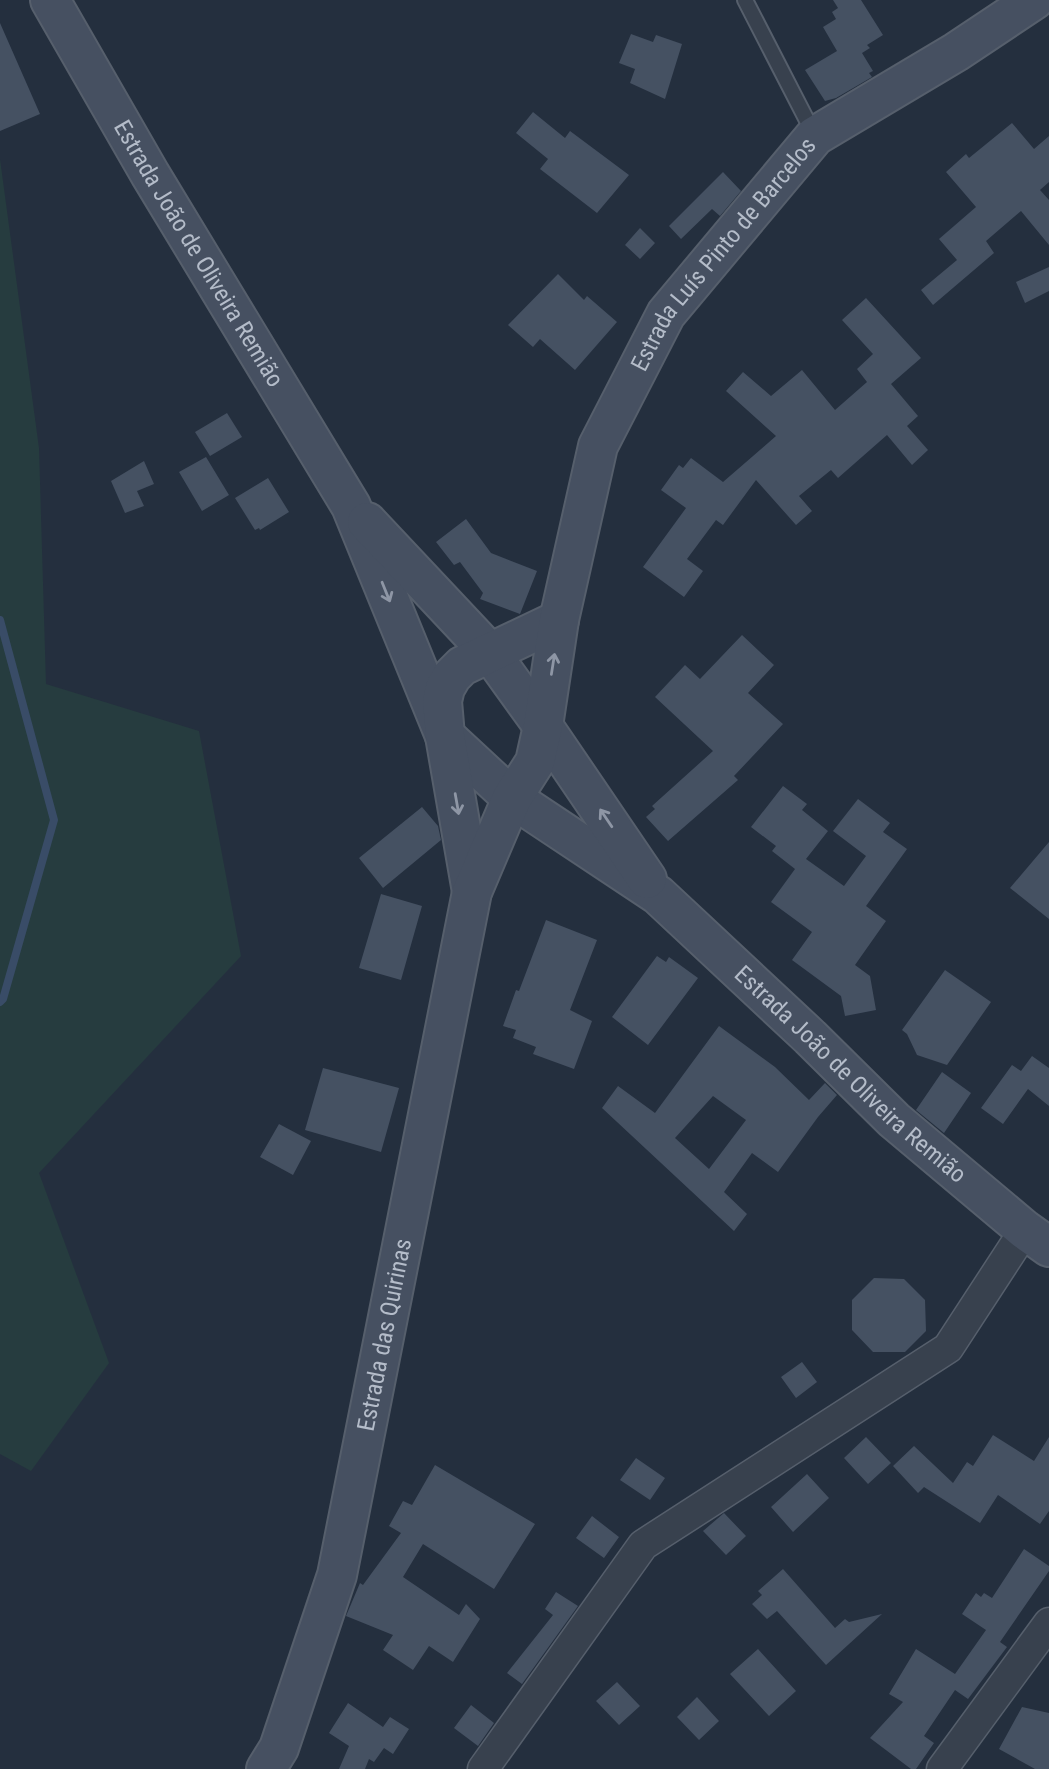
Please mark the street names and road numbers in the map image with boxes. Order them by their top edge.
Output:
street label: Estrada João de Oliveira Remião [108,115,290,392]
street label: Estrada Luís Pinto de Barcelos [625,132,822,376]
street label: Estrada João de Oliveira Remião [729,960,972,1189]
street label: Estrada das Quirinas [352,1236,417,1433]

